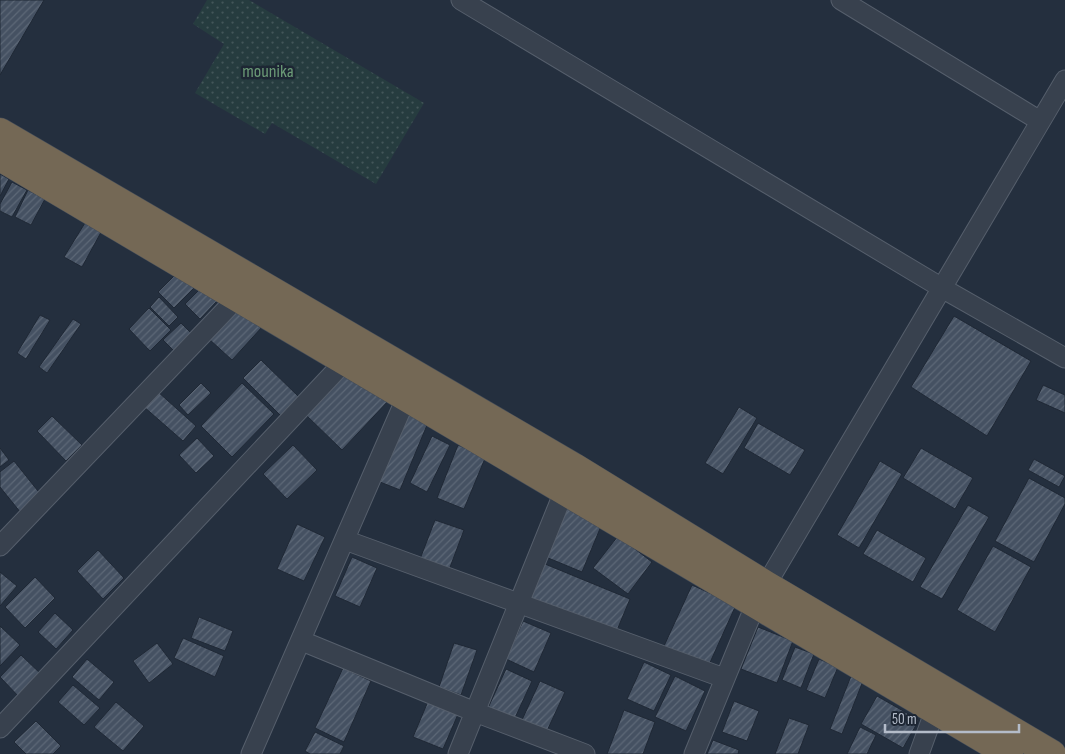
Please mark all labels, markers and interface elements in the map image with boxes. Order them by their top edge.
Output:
park label: mounika [242,61,294,82]
scale bar [885,702,1019,734]
text: 50 m [892,710,917,729]

